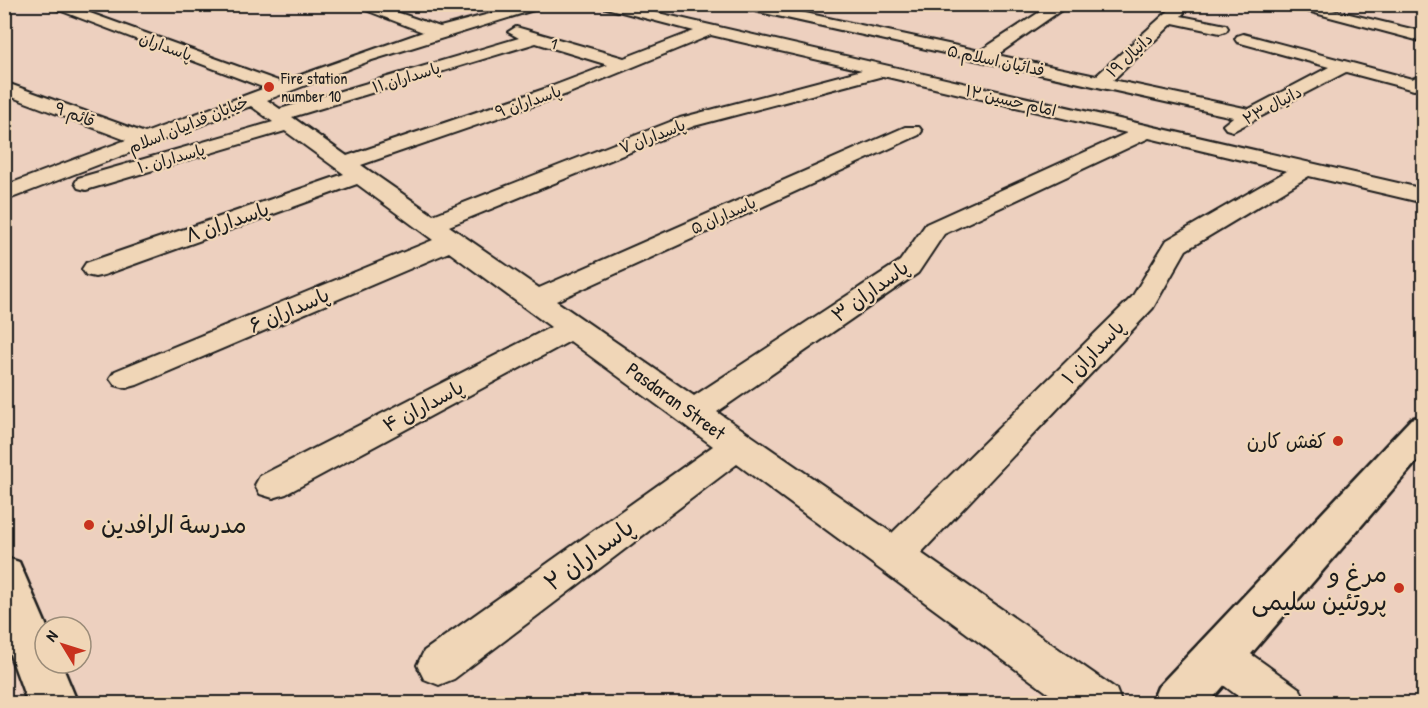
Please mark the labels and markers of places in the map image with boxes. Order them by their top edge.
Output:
place label: Fire station number 10 [280,67,348,107]
marker: Fire station number 10 [262,80,276,94]
place label: کفش کارن [1247,427,1326,454]
marker: کفش کارن [1331,434,1345,448]
place label: مدرسة الرافدین [101,508,247,540]
marker: مدرسة الرافدین [82,518,96,532]
place label: مرغ و پروتئین سلیمی [1252,557,1387,617]
marker: مرغ و پروتئین سلیمی [1392,581,1406,595]

